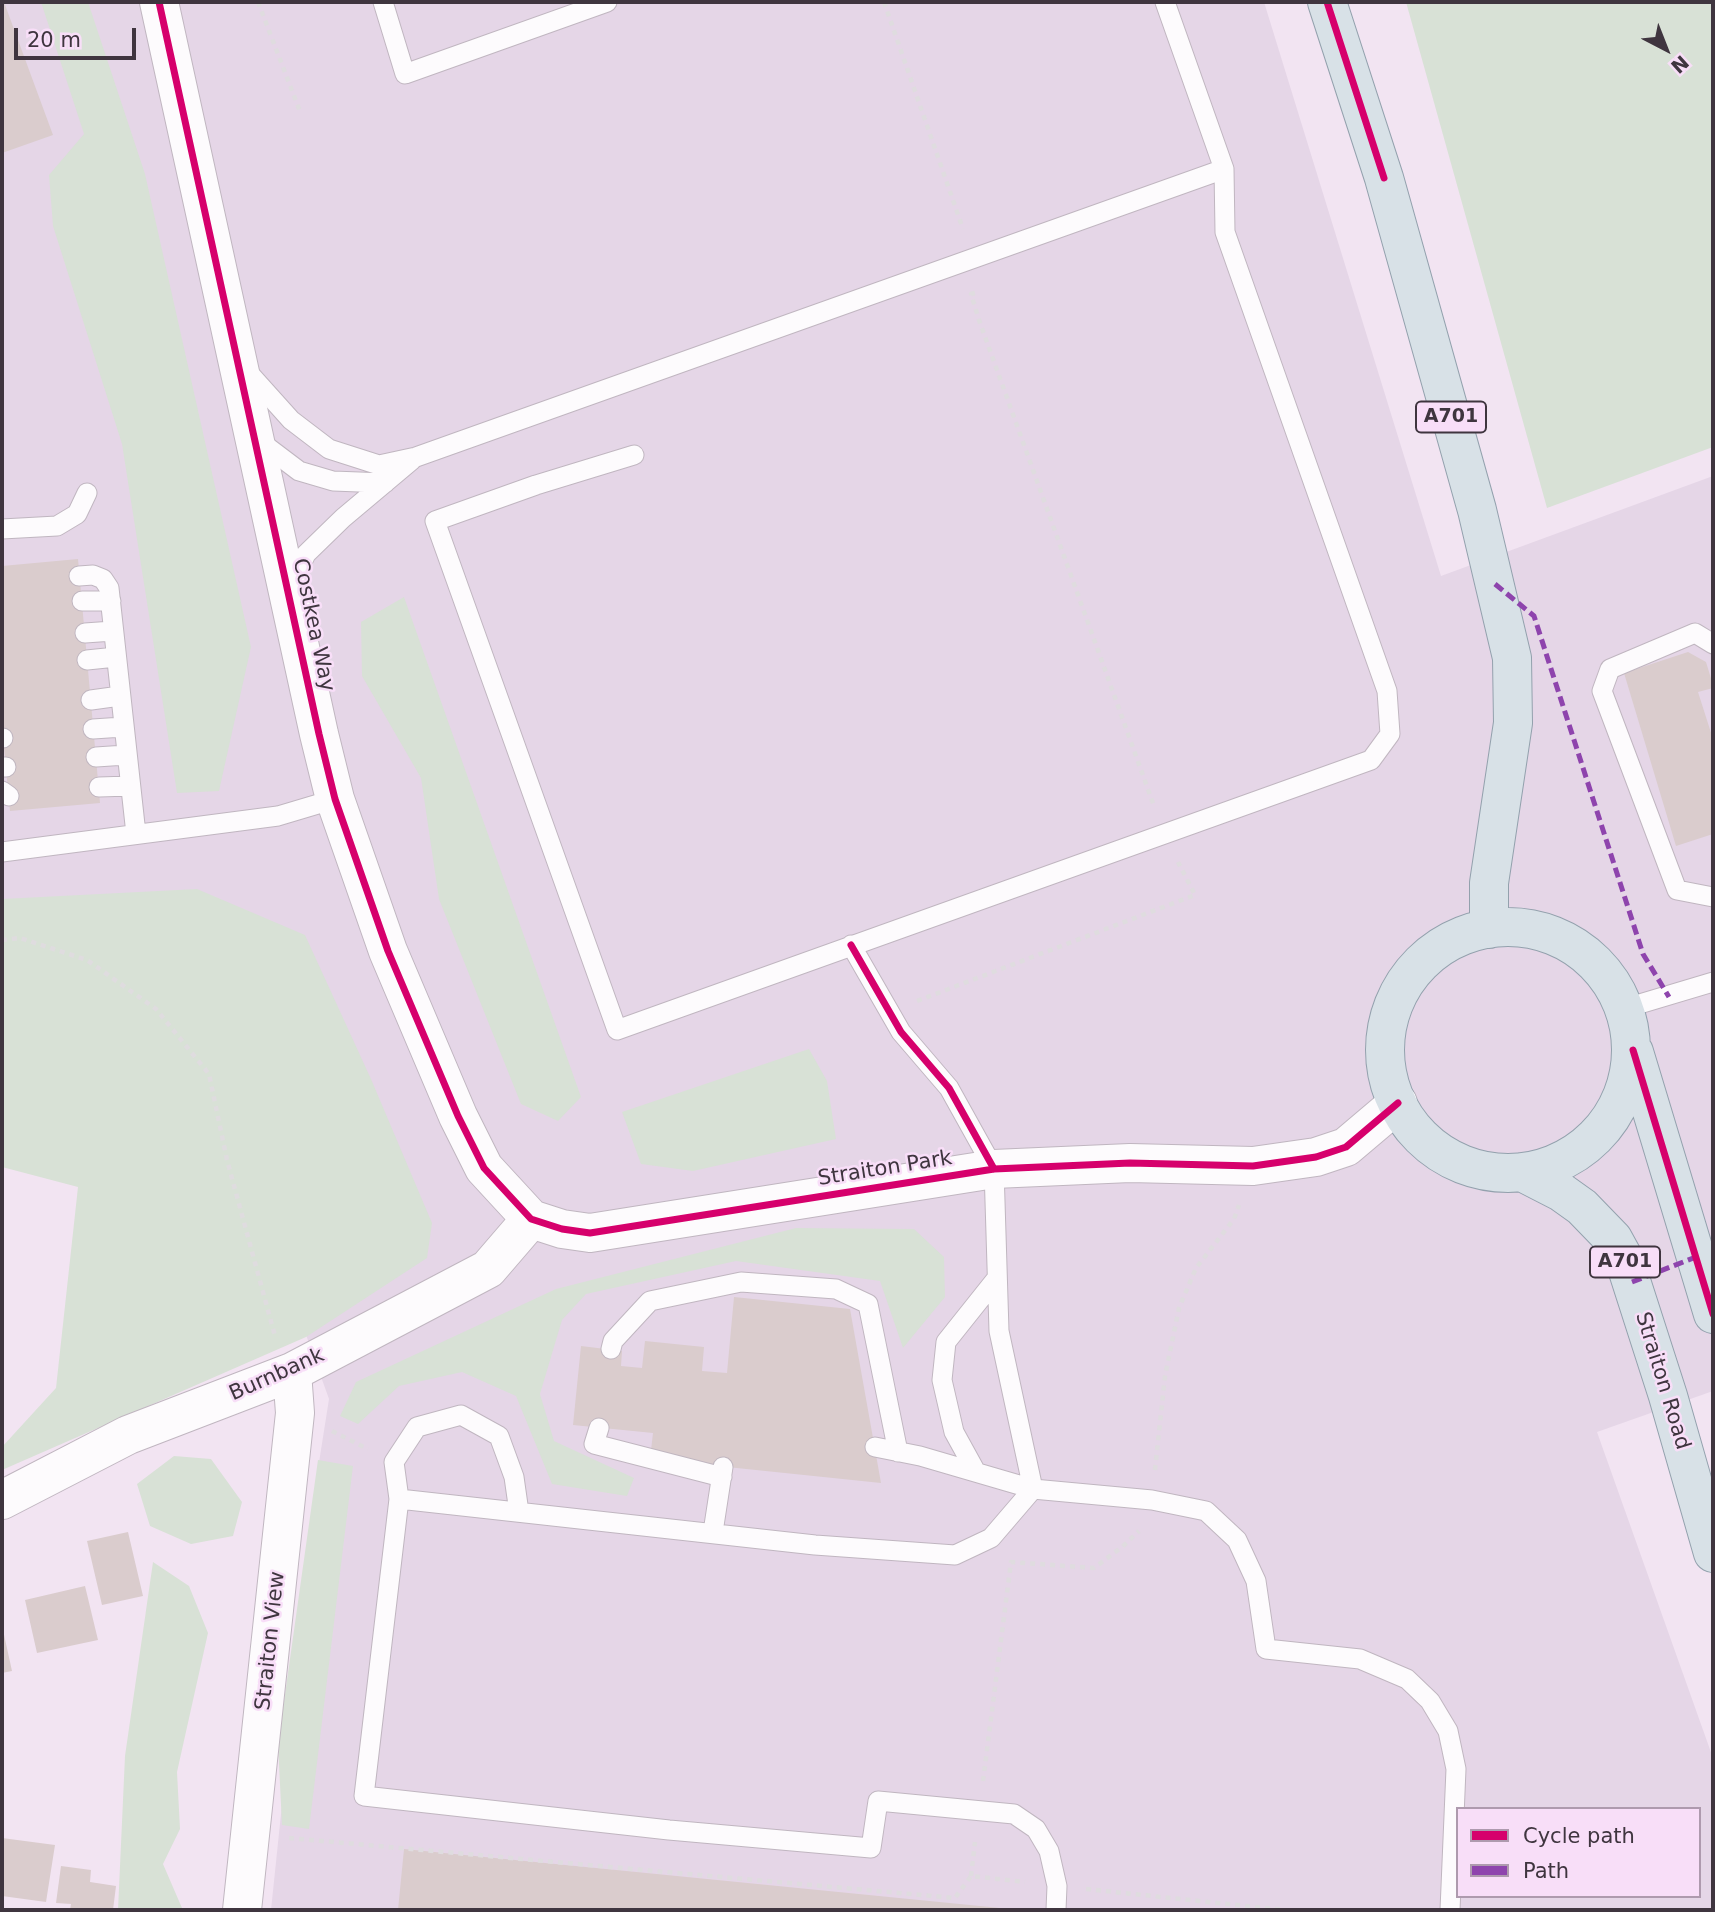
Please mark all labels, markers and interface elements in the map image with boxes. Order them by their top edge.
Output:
scale bar [18,14,140,58]
north arrow [1631,14,1701,84]
text: 20 m [27,28,81,52]
text: N [1667,51,1693,78]
road number: A701 [1416,402,1486,432]
street label: Costkea Way [287,556,339,694]
street label: Straiton Park [816,1146,954,1192]
road number: A701 [1590,1246,1660,1278]
street label: Straiton Road [1629,1309,1695,1453]
street label: Burnbank [226,1343,328,1407]
street label: Straiton View [251,1570,291,1712]
legend [1456,1807,1701,1898]
text: Cycle path [1523,1824,1635,1848]
text: Path [1523,1859,1569,1883]

